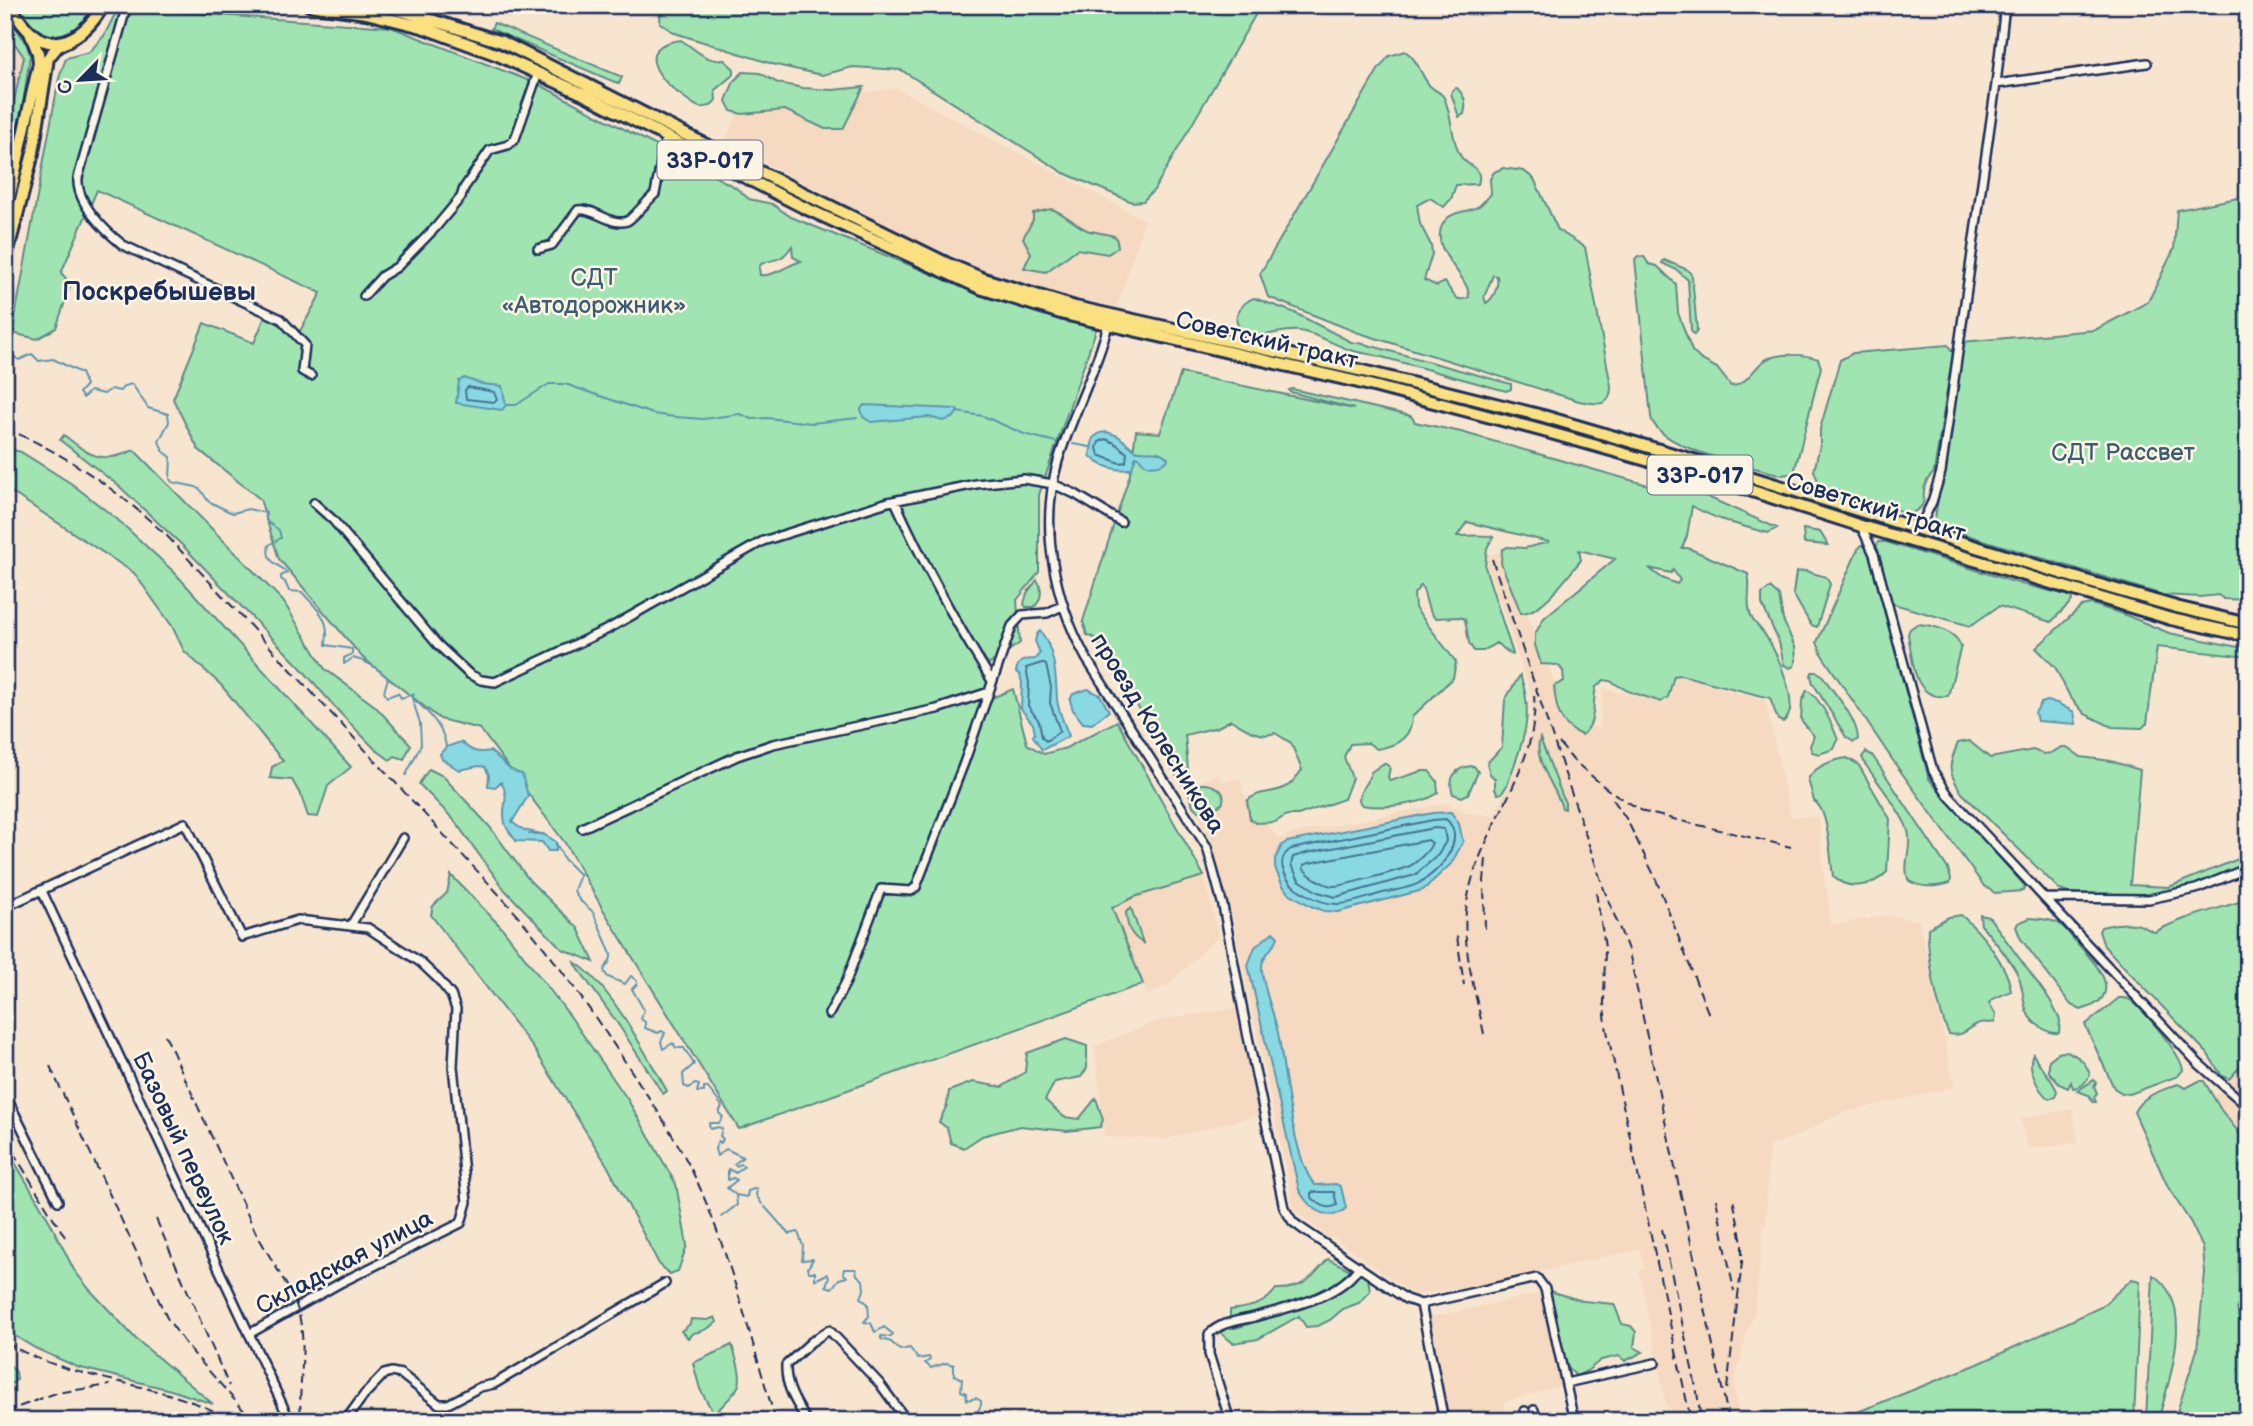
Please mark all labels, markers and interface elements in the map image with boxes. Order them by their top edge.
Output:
north arrow [46,46,116,116]
text: С [53,76,79,97]
road number: 33Р-017 [658,140,762,180]
park label: СДТ «Автодорожник» [502,263,686,320]
district label: Поскребышевы [62,277,256,308]
street label: Советский тракт [1173,305,1361,376]
park label: СДТ Рассвет [2051,438,2195,467]
road number: 33Р-017 [1648,456,1752,495]
street label: Советский тракт [1783,466,1969,549]
street label: проезд Колесникова [1084,628,1231,839]
street label: Базовый переулок [126,1047,241,1249]
street label: Складская улица [251,1204,438,1321]

